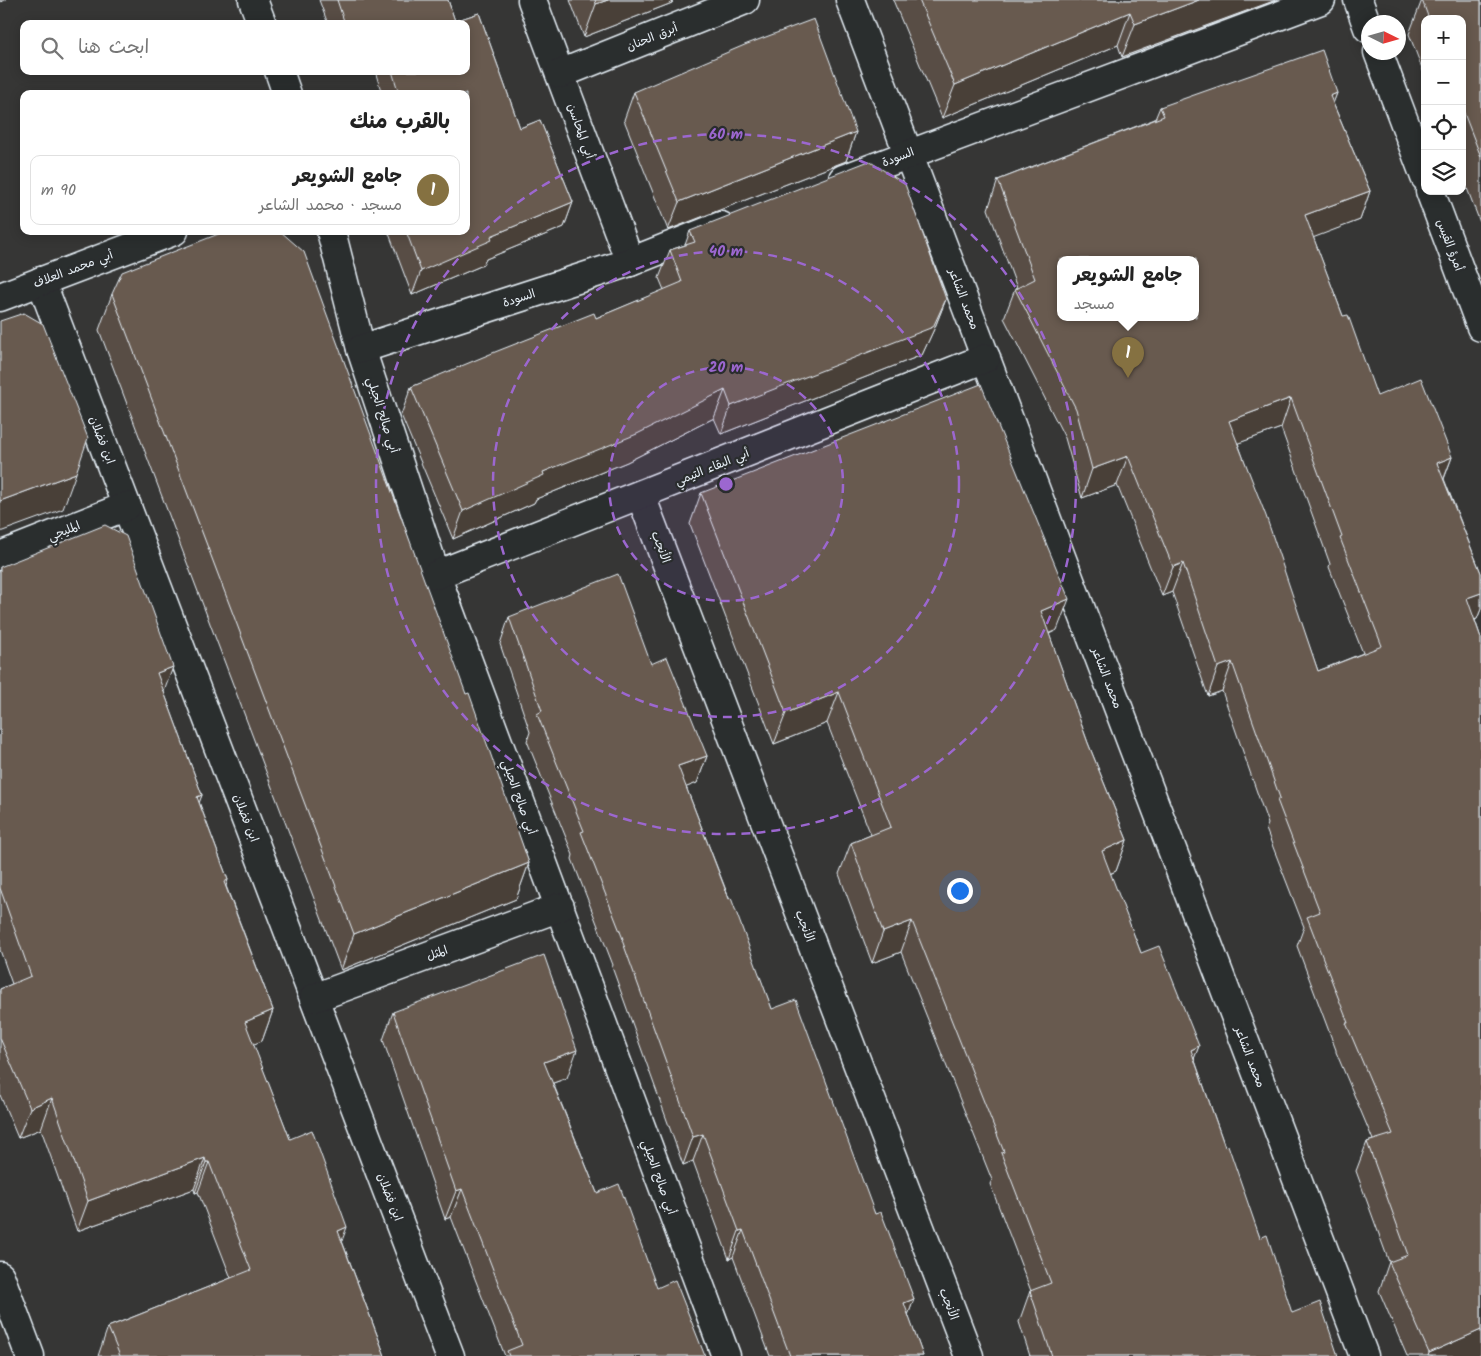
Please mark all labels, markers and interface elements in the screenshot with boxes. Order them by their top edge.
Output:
north arrow [1361,15,1406,60]
map controls [1421,15,1466,195]
button: + [1421,15,1466,60]
street label: أبرق الحنان [624,19,681,56]
search box [20,20,470,75]
text: ابحث هنا [78,33,149,63]
icon: search [38,34,66,62]
button: − [1421,60,1466,105]
street label: أبي المحاسن [561,101,599,162]
button: locate [1421,105,1466,150]
text: بالقرب منك [350,106,450,139]
text: 60 m [709,123,743,147]
street label: السودة [879,143,917,172]
button: layers [1421,150,1466,195]
text: جامع الشويعر [293,162,402,192]
text: 90 m [41,178,76,203]
text: 1 [431,178,435,203]
text: مسجد · محمد الشاعر [259,193,402,218]
street label: أمرؤ القيس [1431,216,1468,274]
text: 40 m [709,240,743,264]
street label: أبي محمد العلاف [31,246,116,294]
popup [1057,256,1199,321]
text: جامع الشويعر [1074,261,1182,291]
street label: محمد الشاعر [943,265,984,332]
street label: السودة [500,284,538,313]
text: مسجد [1074,292,1115,317]
pin: 1 [1112,337,1144,378]
text: 20 m [709,356,743,380]
street label: أبي صالح الجيلي [360,375,404,456]
street label: ابن فضلان [84,413,119,467]
street label: أبي البقاء التيمي [672,444,753,492]
centre of rings [717,475,735,493]
street label: المليجي [45,516,84,547]
street label: الأنجب [646,528,675,566]
street label: محمد الشاعر [1086,644,1127,711]
street label: أبي صالح الجيلي [495,757,541,838]
street label: ابن فضلان [228,791,263,845]
your location [947,878,973,904]
street label: الأنجب [790,907,819,945]
street label: المثل [424,941,451,966]
street label: محمد الشاعر [1229,1023,1270,1090]
street label: أبي صالح الجيلي [635,1137,681,1218]
street label: ابن فضلان [372,1170,407,1224]
street label: الأنجب [934,1285,963,1323]

